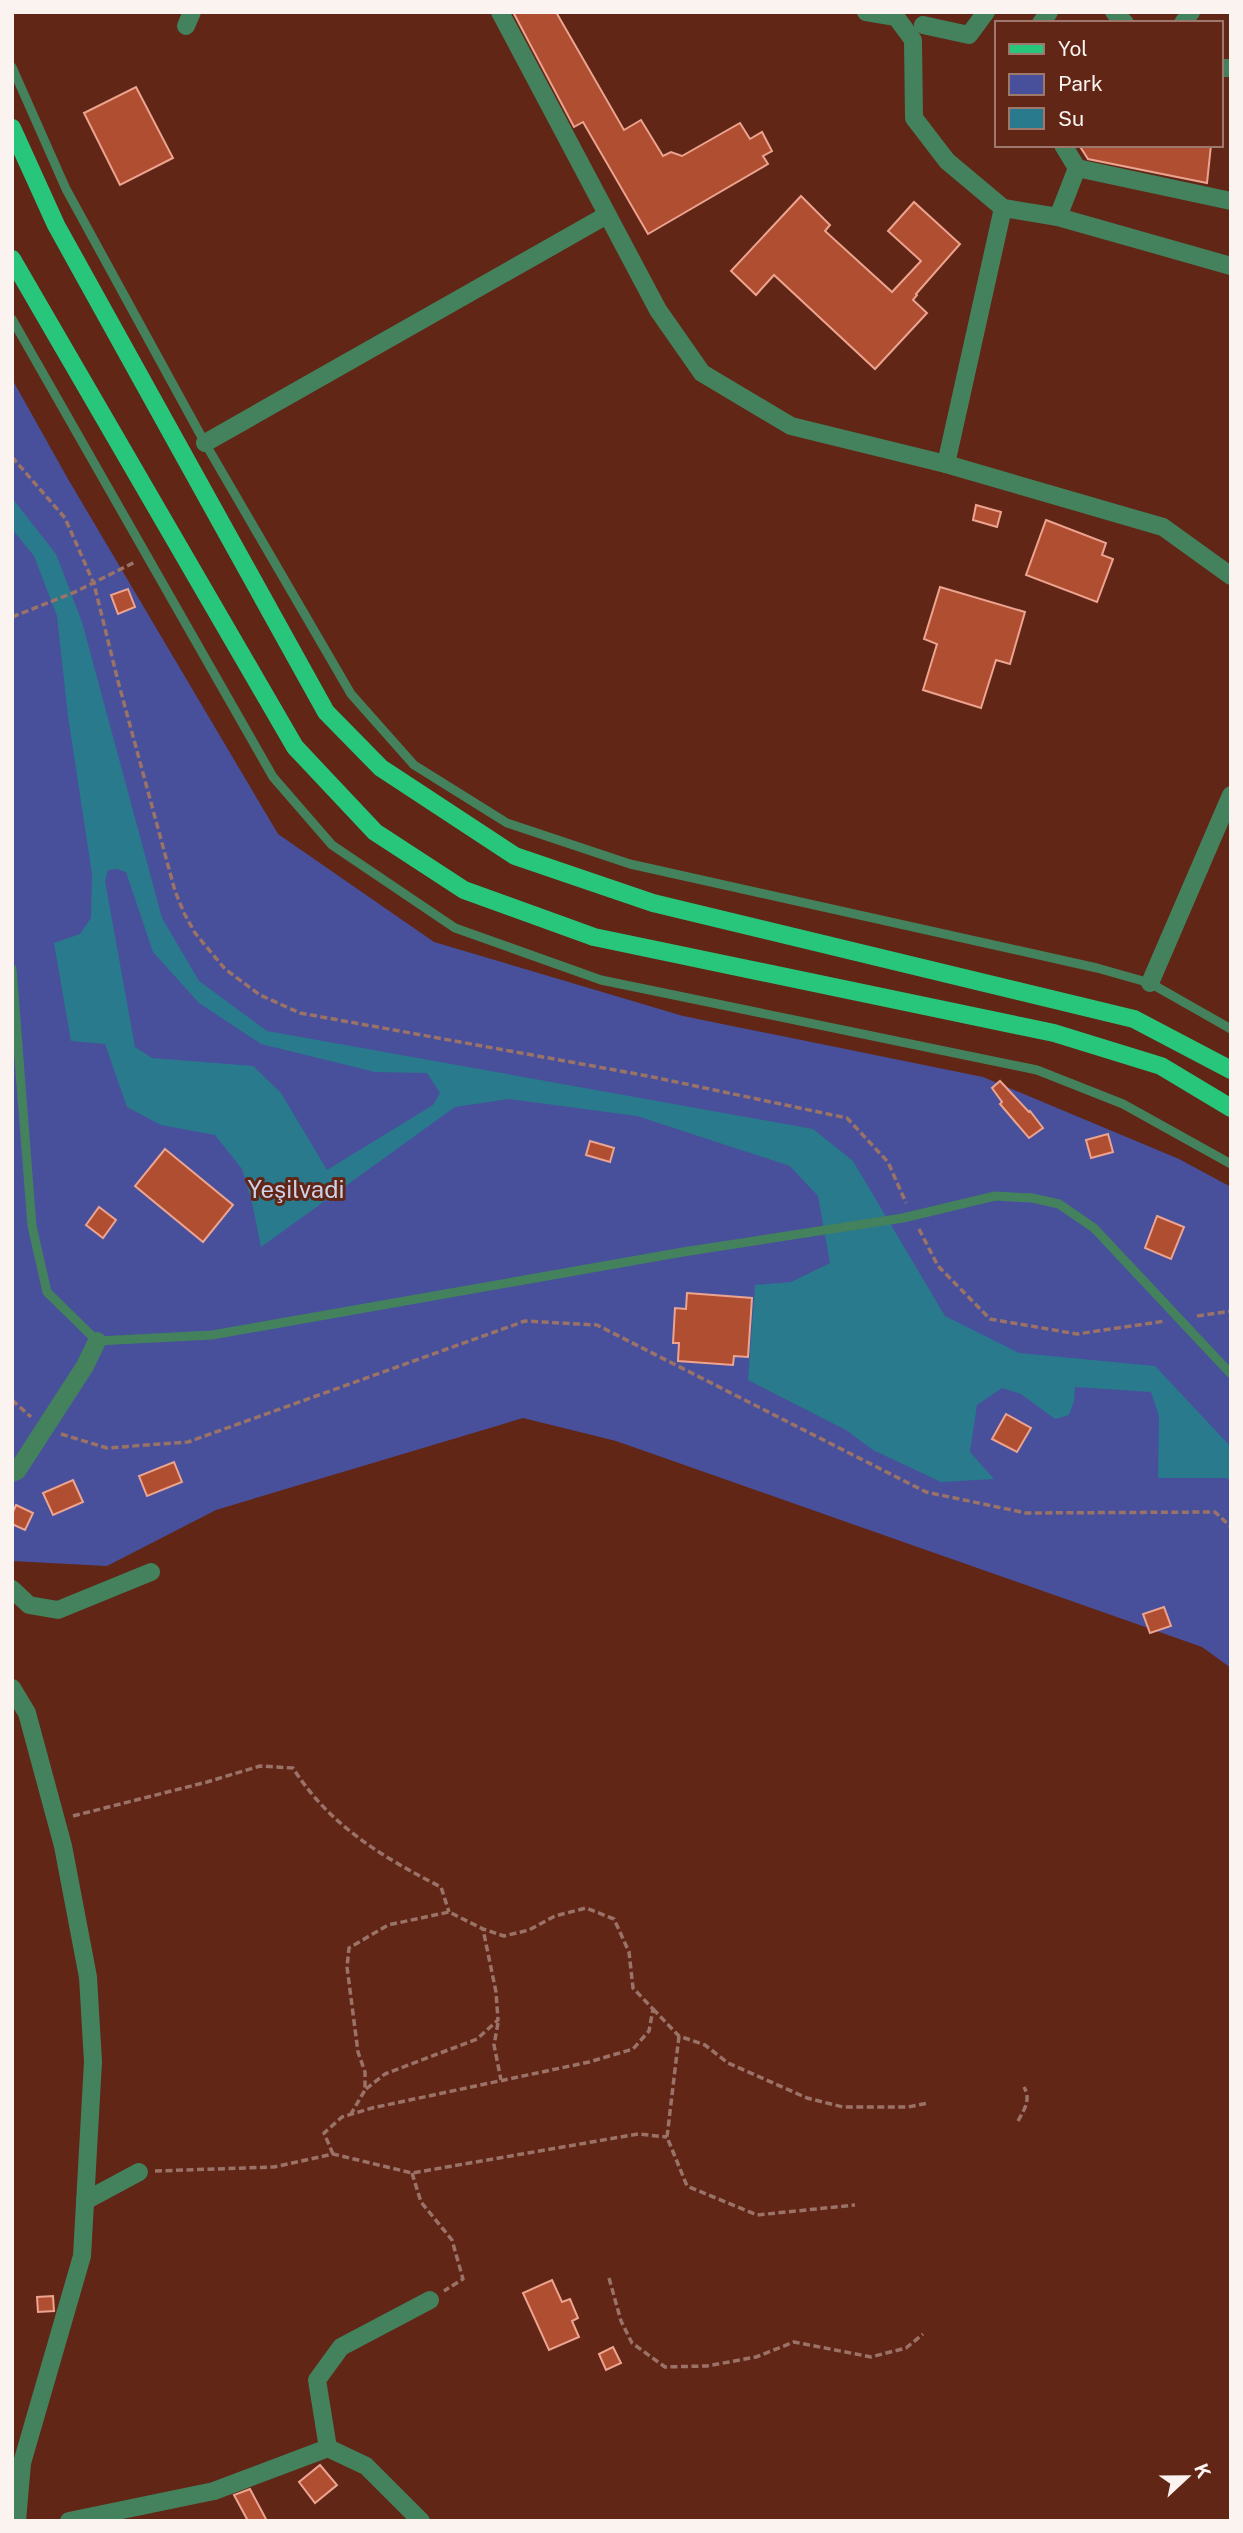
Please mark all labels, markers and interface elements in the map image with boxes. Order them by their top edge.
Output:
legend [995,21,1222,147]
text: Yol [1058,36,1088,61]
text: Park [1058,71,1103,96]
text: Su [1058,106,1084,131]
park label: Yeşilvadi [247,1175,345,1203]
north arrow [1152,2442,1222,2512]
text: K [1190,2460,1216,2481]

